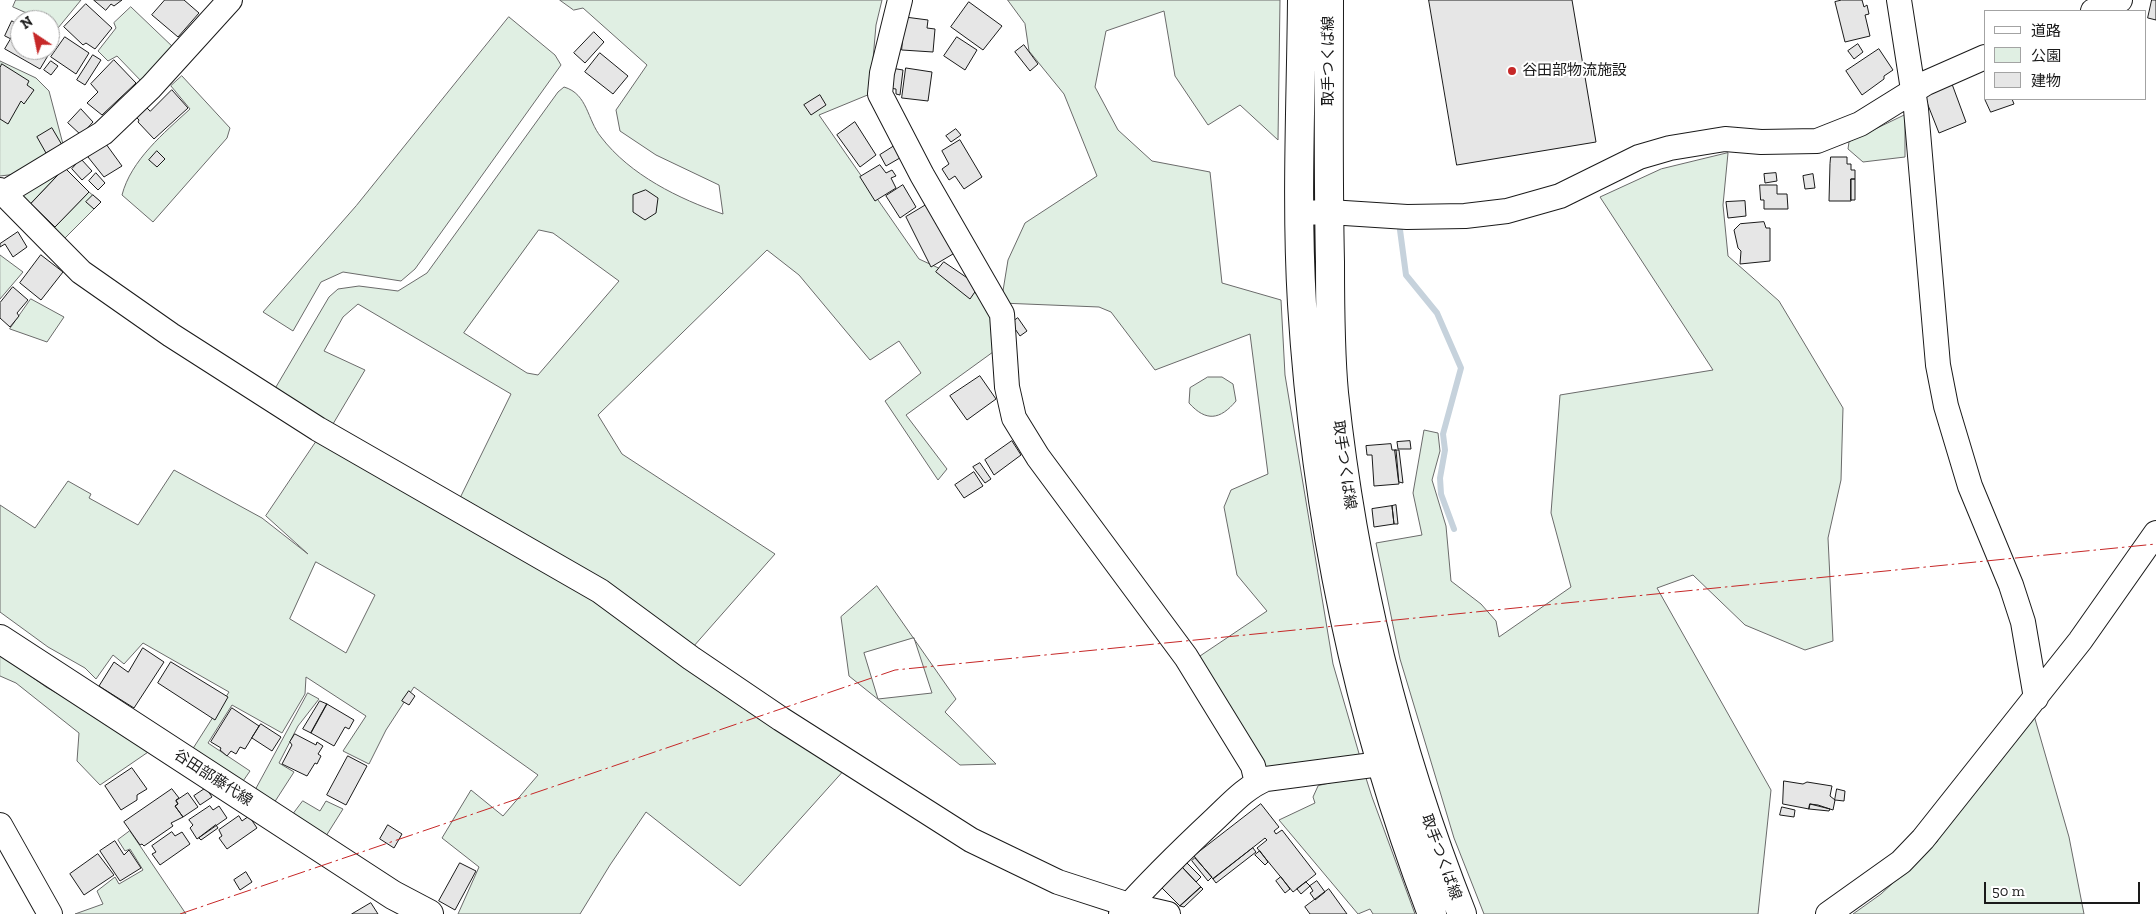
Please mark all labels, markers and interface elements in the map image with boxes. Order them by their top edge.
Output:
north arrow [10,10,60,60]
legend [1984,10,2146,100]
text: N [18,13,36,33]
street label: 取手つくば線 [1320,16,1338,106]
text: 道路 [2031,22,2061,40]
text: 公園 [2031,47,2061,65]
place label: 谷田部物流施設 [1522,62,1627,80]
marker: 谷田部物流施設 [1506,65,1518,77]
text: 建物 [2031,72,2061,90]
street label: 取手つくば線 [1329,419,1359,511]
street label: 谷田部藤代線 [170,746,256,810]
street label: 取手つくば線 [1417,812,1465,902]
scale bar [1986,872,2142,904]
text: 50 m [1992,882,2025,900]

